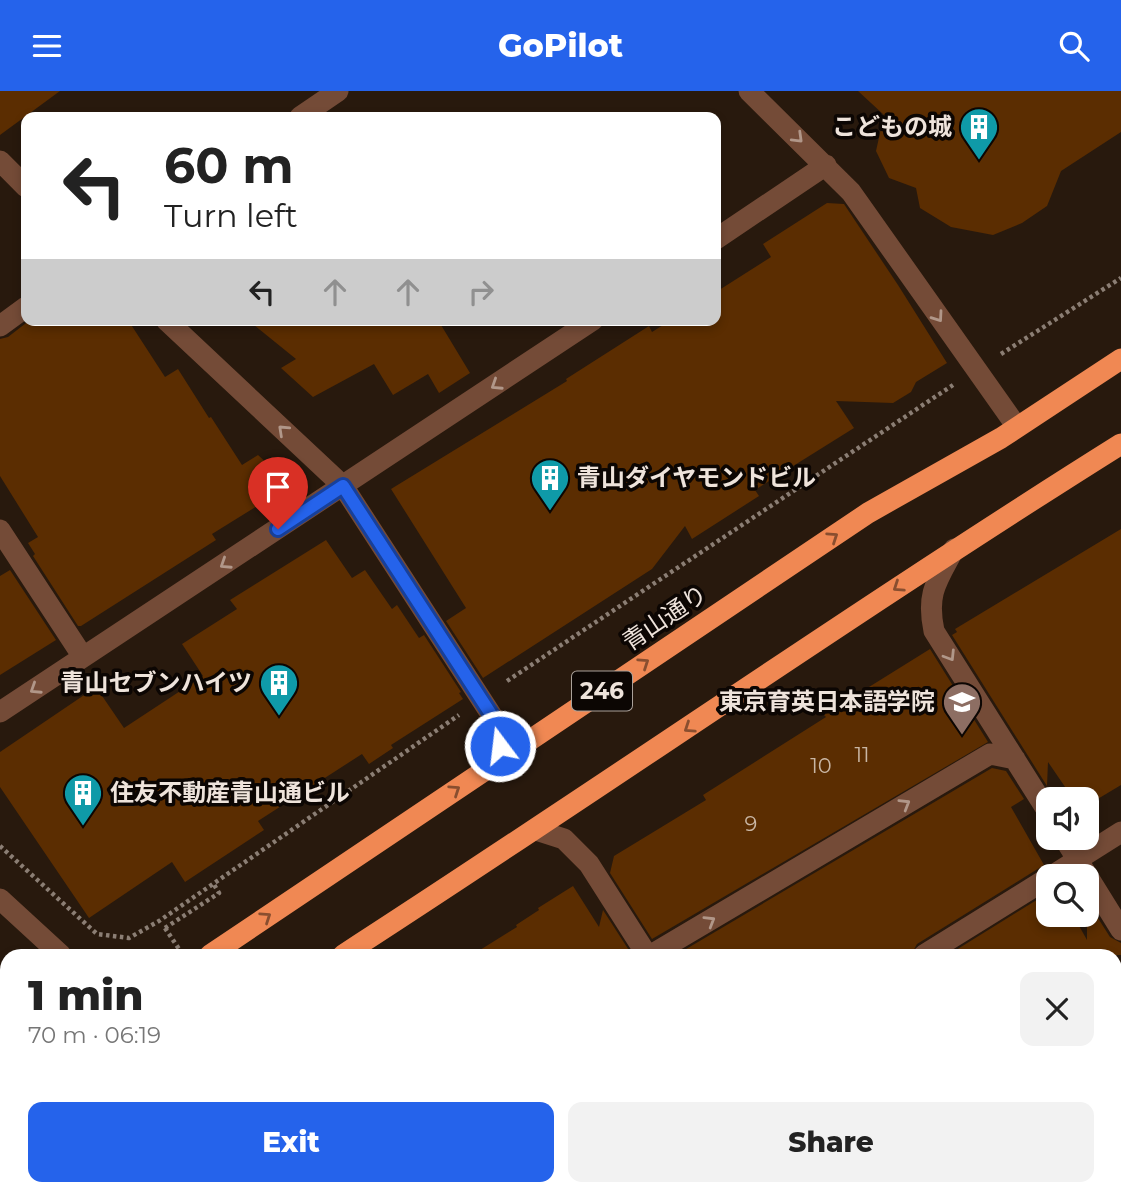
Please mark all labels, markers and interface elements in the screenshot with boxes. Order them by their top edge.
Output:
text: GoPilot [498,26,623,65]
icon: menu [28,27,66,65]
icon: search [1055,27,1093,65]
building icon: こどもの城 [958,106,1000,161]
place label: こどもの城 [832,112,952,141]
one-way arrow [790,130,803,143]
text: 60 m [164,136,294,195]
icon: left [49,140,140,231]
text: Turn left [164,196,298,235]
icon: left [243,273,281,311]
icon: ahead [316,273,354,311]
icon: ahead [389,273,427,311]
icon: right [462,273,500,311]
one-way arrow [930,309,942,322]
one-way arrow [491,376,504,389]
one-way arrow [278,425,291,438]
pin [248,457,308,529]
building icon: 青山ダイヤモンドビル [529,457,571,512]
place label: 青山ダイヤモンドビル [577,463,816,492]
icon: arrive [259,468,297,506]
one-way arrow [825,533,838,545]
one-way arrow [219,556,232,569]
street label: 青山通り [617,579,713,656]
one-way arrow [892,579,905,592]
one-way arrow [941,648,954,661]
one-way arrow [636,659,649,671]
building icon: 青山セブンハイツ [258,662,300,717]
place label: 青山セブンハイツ [60,668,252,697]
road number: 246 [572,671,632,711]
one-way arrow [29,681,42,694]
school or university icon: 東京育英日本語学院 [941,681,983,736]
place label: 東京育英日本語学院 [719,687,935,716]
position arrow [463,709,537,783]
one-way arrow [683,720,696,733]
house number: 11 [854,742,870,767]
house number: 10 [810,753,832,778]
building icon: 住友不動産青山通ビル [62,772,104,827]
place label: 住友不動産青山通ビル [110,778,350,807]
one-way arrow [447,785,460,798]
map controls [1036,787,1099,927]
button: sound [1036,787,1099,850]
one-way arrow [898,800,911,813]
house number: 9 [745,811,757,836]
button: search [1036,864,1099,927]
one-way arrow [259,912,272,925]
one-way arrow [702,916,715,929]
text: 1 min [28,969,144,1021]
button: close [1020,972,1094,1046]
text: 70 m · 06:19 [28,1021,161,1049]
button: Exit [28,1102,554,1182]
button: Share [568,1102,1094,1182]

